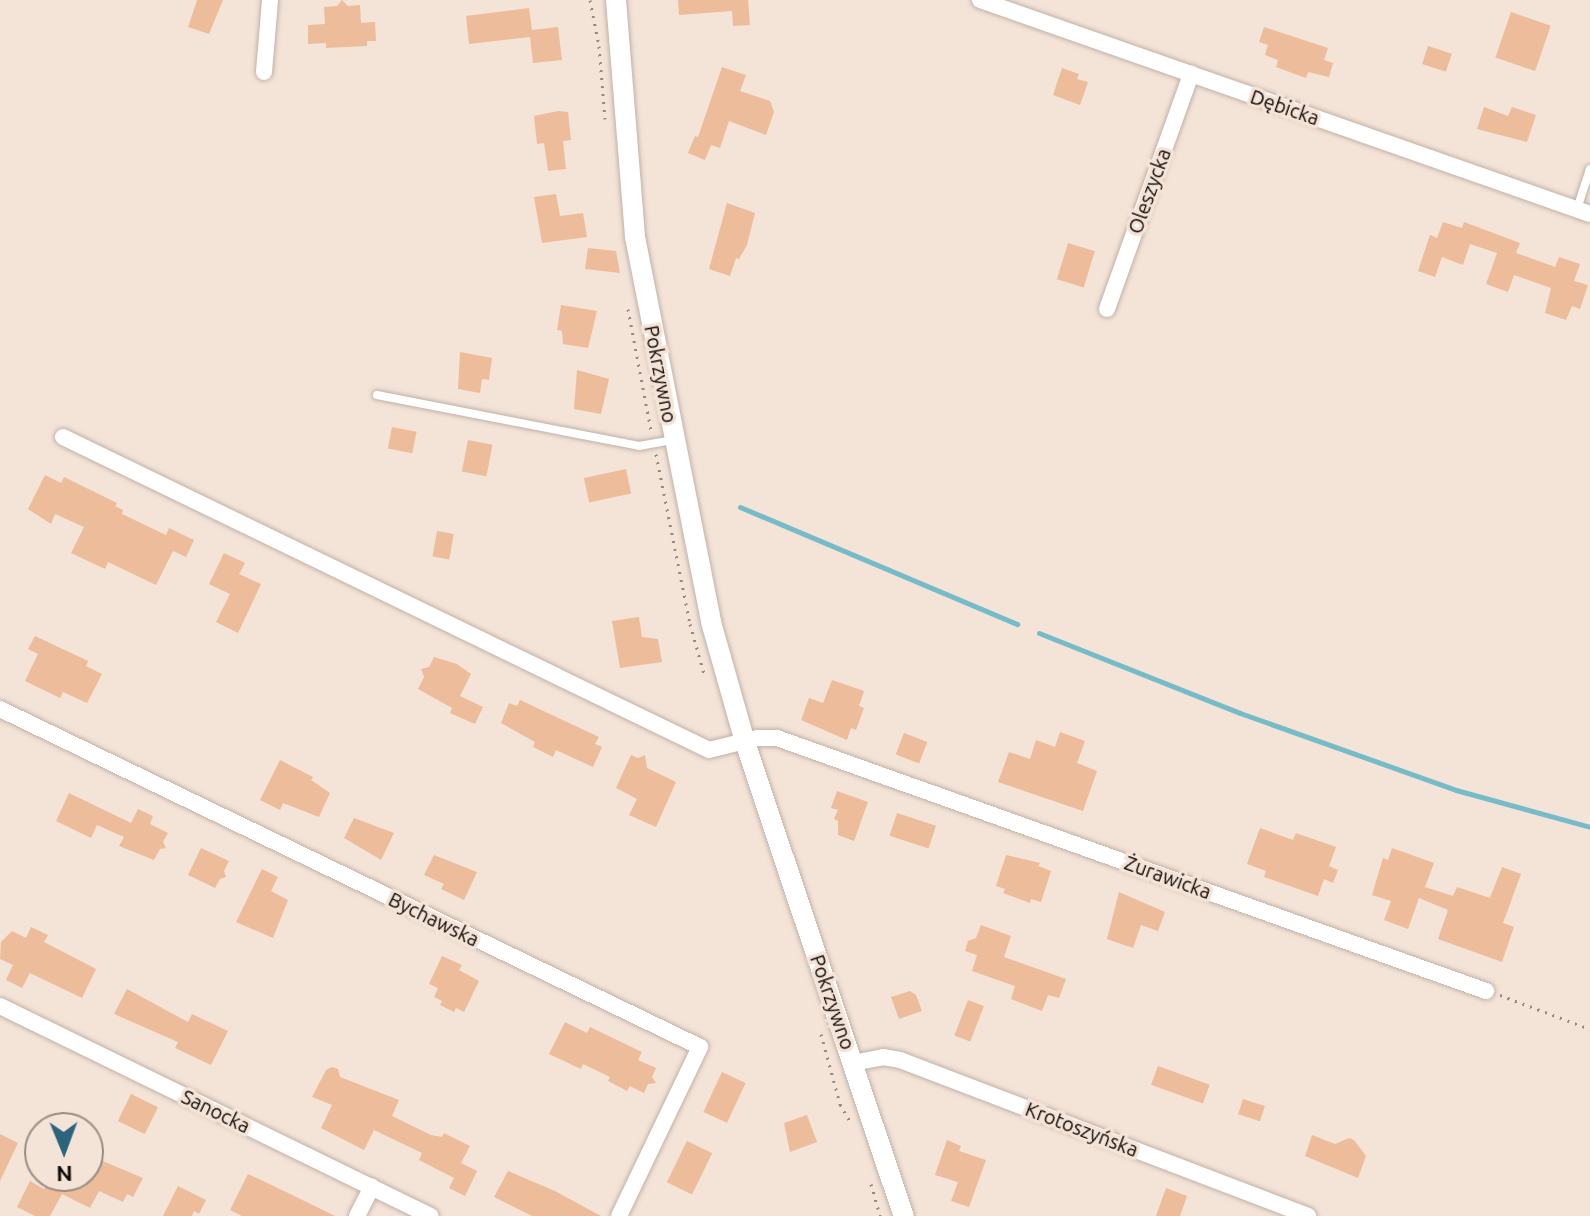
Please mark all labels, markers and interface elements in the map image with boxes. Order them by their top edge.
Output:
street label: Dębicka [1247,84,1323,130]
street label: Oleszycka [1123,145,1175,237]
street label: Pokrzywno [640,323,682,425]
street label: Żurawicka [1121,850,1215,904]
street label: Bychawska [385,887,483,951]
street label: Pokrzywno [806,951,860,1053]
street label: Sanocka [178,1084,254,1138]
street label: Krotoszyńska [1022,1096,1142,1162]
north arrow [24,1112,104,1192]
text: N [56,1162,73,1187]

